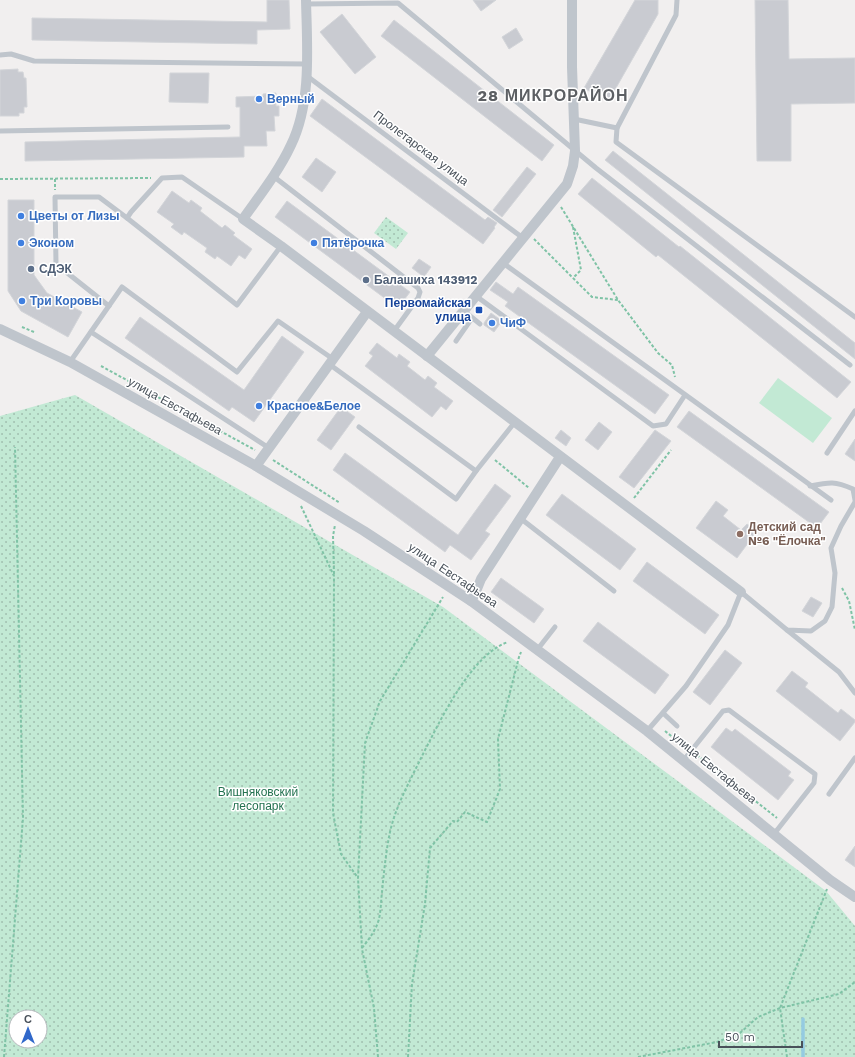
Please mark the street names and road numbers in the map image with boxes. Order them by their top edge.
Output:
street label: Пролетарская улица [371,108,472,189]
street label: улица Евстафьева [126,374,225,438]
street label: улица Евстафьева [406,540,501,610]
street label: улица Евстафьева [669,729,759,807]

